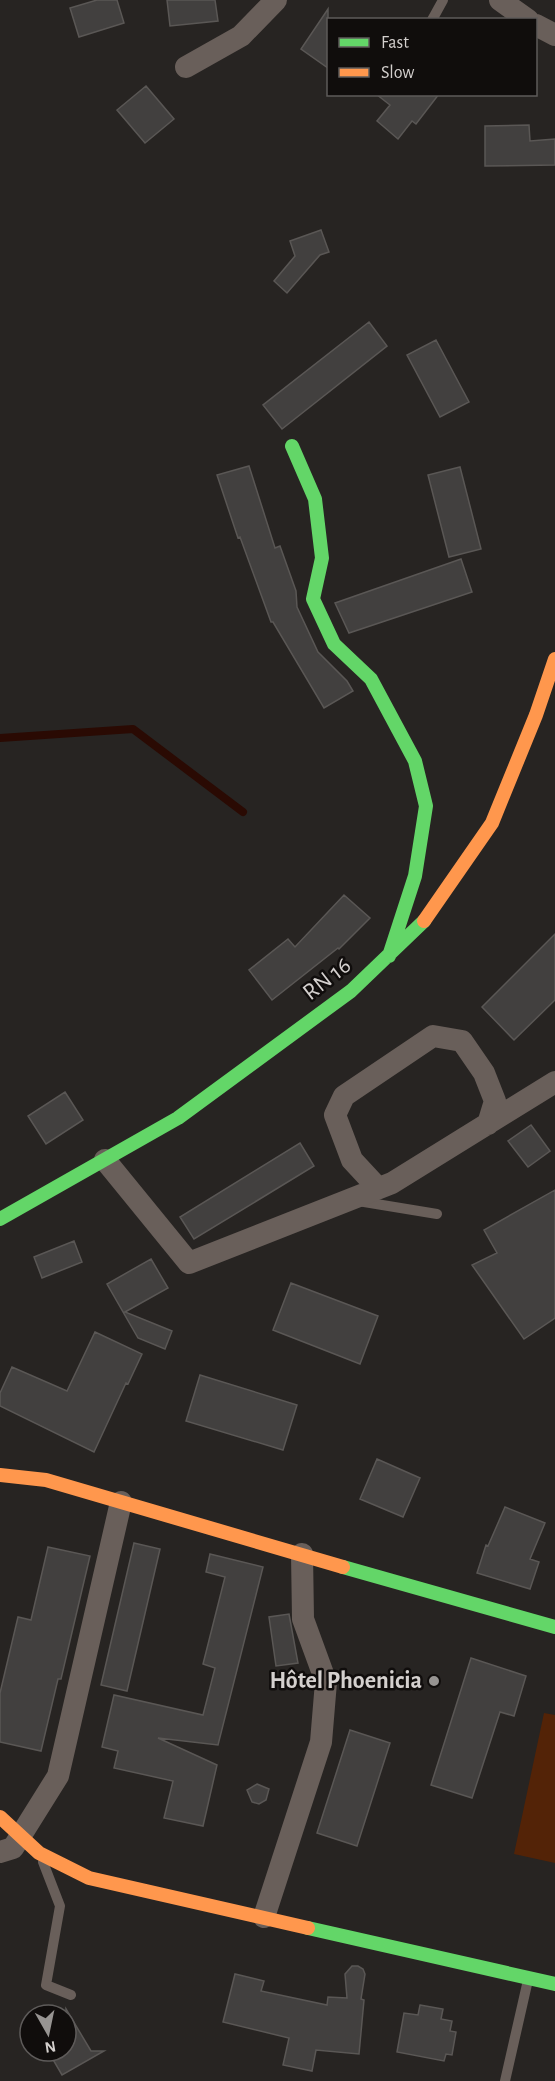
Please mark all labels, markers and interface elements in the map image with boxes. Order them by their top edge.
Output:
legend [327,18,537,96]
text: Fast [381,34,409,52]
text: Slow [381,64,414,82]
street label: RN 16 [299,953,355,1005]
place label: Hôtel Phoenicia [270,1669,422,1693]
marker: Hôtel Phoenicia [427,1674,441,1688]
north arrow [18,2003,78,2063]
text: N [43,2038,57,2056]

